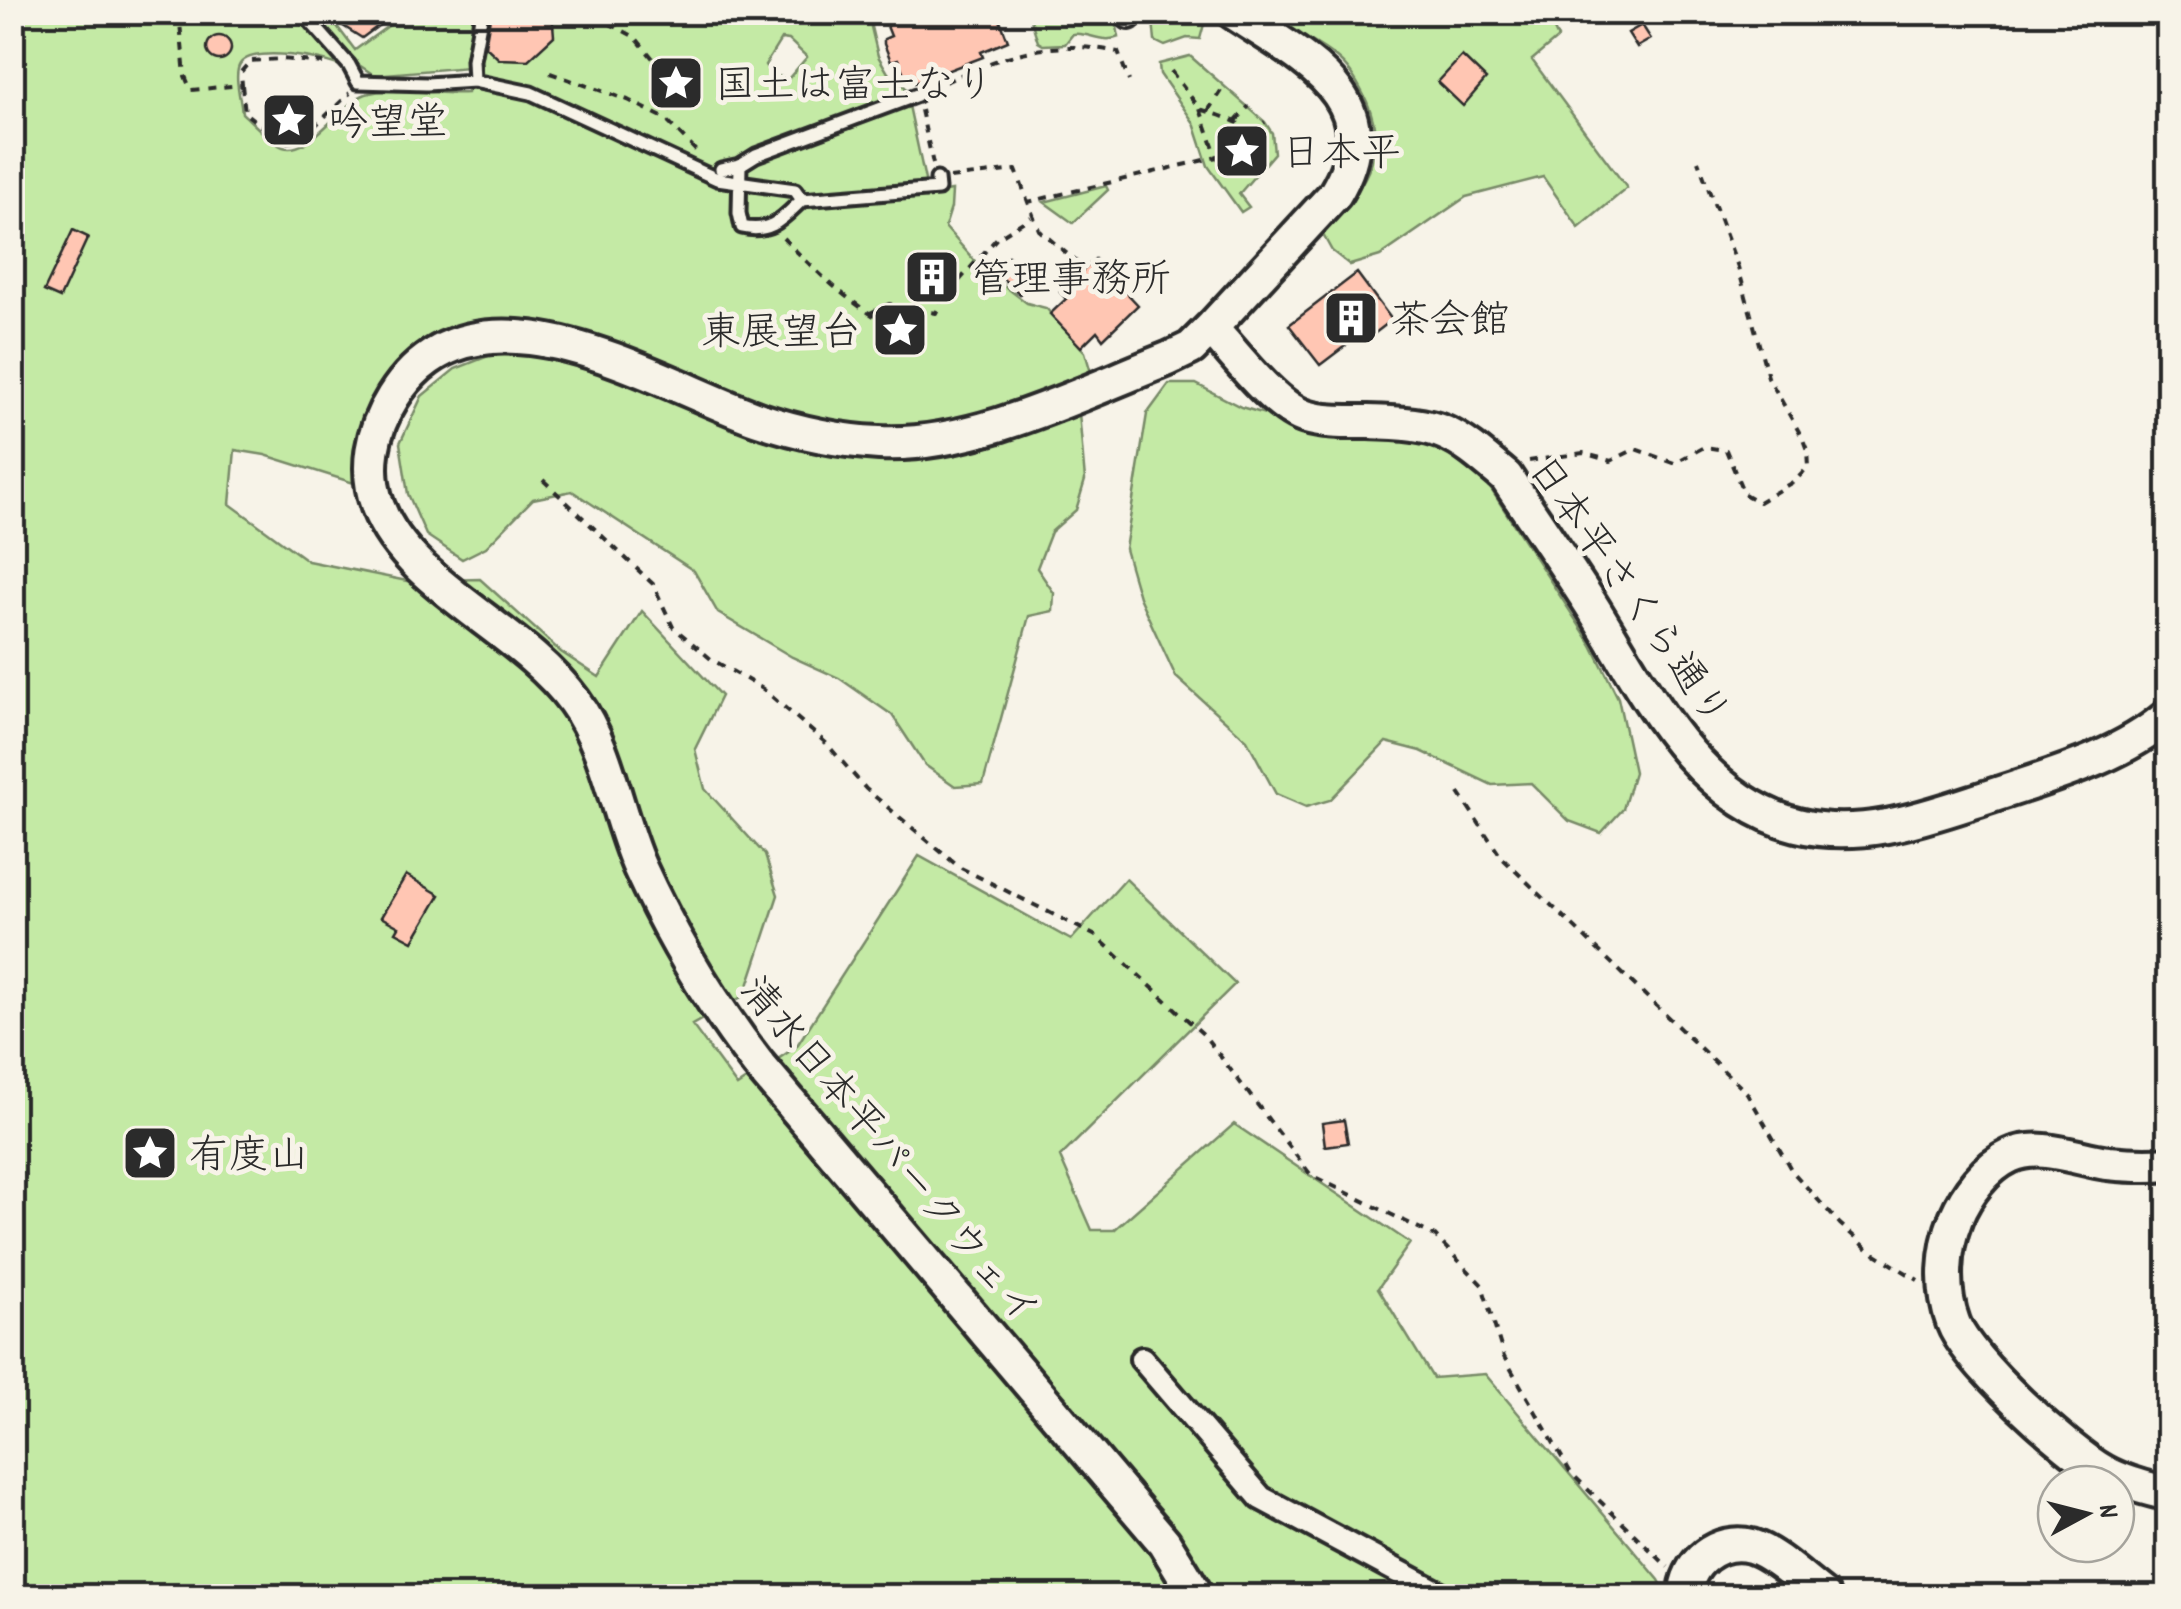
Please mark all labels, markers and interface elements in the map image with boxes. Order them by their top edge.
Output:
place icon: 国土は富士なり [646,53,706,113]
place label: 国土は富士なり [715,61,995,118]
place icon: 吟望堂 [259,90,319,150]
place label: 吟望堂 [328,98,448,155]
place icon: 日本平 [1212,121,1272,181]
place label: 日本平 [1281,129,1401,186]
building icon: 管理事務所 [902,247,962,307]
place label: 管理事務所 [971,255,1171,312]
building icon: 茶会館 [1321,288,1381,348]
place label: 茶会館 [1390,296,1510,353]
place icon: 東展望台 [870,300,930,360]
place label: 東展望台 [701,308,861,365]
street label: 日本平さくら通り [1511,446,1741,741]
street label: 清水日本平パークウェイ [723,966,1049,1340]
place icon: 有度山 [120,1123,180,1183]
place label: 有度山 [189,1131,309,1188]
north arrow [2036,1464,2136,1564]
text: N [2085,1502,2127,1521]

